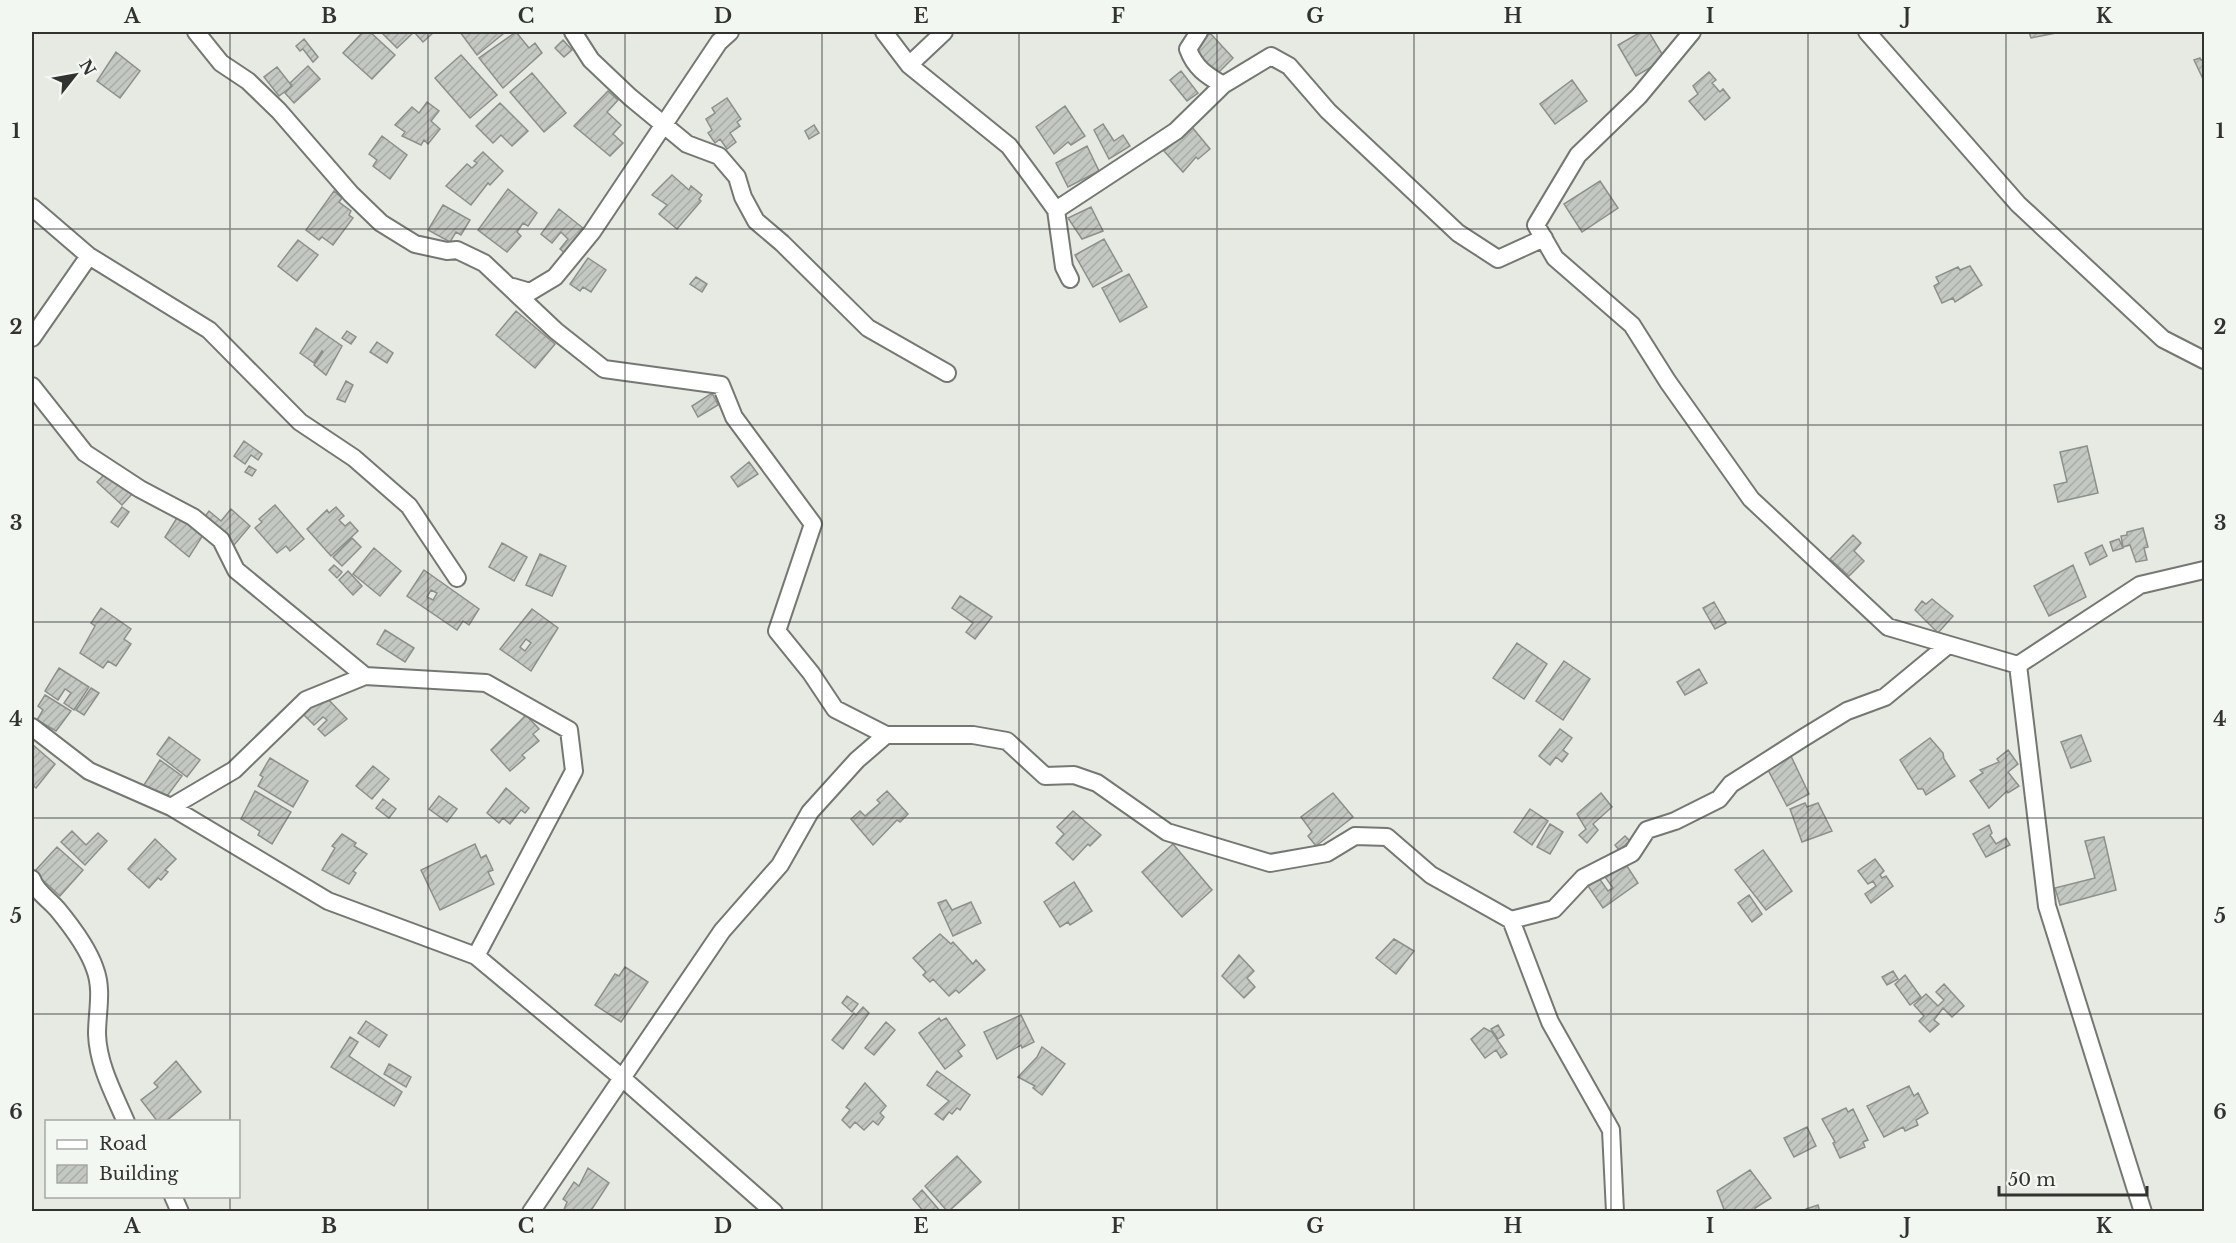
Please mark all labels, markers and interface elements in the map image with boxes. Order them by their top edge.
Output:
text: A [123,4,141,28]
text: B [321,4,337,28]
text: C [518,4,534,28]
text: D [714,4,732,28]
text: E [913,4,929,28]
text: F [1111,4,1125,28]
text: G [1306,4,1324,28]
text: H [1504,4,1523,28]
text: I [1706,4,1714,28]
text: J [1899,4,1911,28]
text: K [2096,4,2113,28]
north arrow [45,45,105,105]
text: N [75,56,100,79]
text: 1 [12,119,21,143]
text: 1 [2216,119,2225,143]
text: 2 [9,315,23,339]
text: 2 [2213,315,2227,339]
text: 3 [10,511,22,535]
text: 3 [2214,511,2226,535]
text: 4 [9,707,23,731]
text: 4 [2213,707,2227,731]
text: 5 [10,904,22,928]
text: 5 [2214,904,2226,928]
text: 6 [9,1100,23,1124]
text: 6 [2213,1100,2227,1124]
legend [45,1120,240,1198]
text: Road [99,1133,147,1155]
scale bar [1999,1159,2148,1197]
text: Building [99,1163,178,1185]
text: 50 m [2008,1169,2056,1191]
text: A [123,1214,141,1238]
text: B [321,1214,337,1238]
text: C [518,1214,534,1238]
text: D [714,1214,732,1238]
text: E [913,1214,929,1238]
text: F [1111,1214,1125,1238]
text: G [1306,1214,1324,1238]
text: H [1504,1214,1523,1238]
text: I [1706,1214,1714,1238]
text: J [1899,1214,1911,1238]
text: K [2096,1214,2113,1238]

